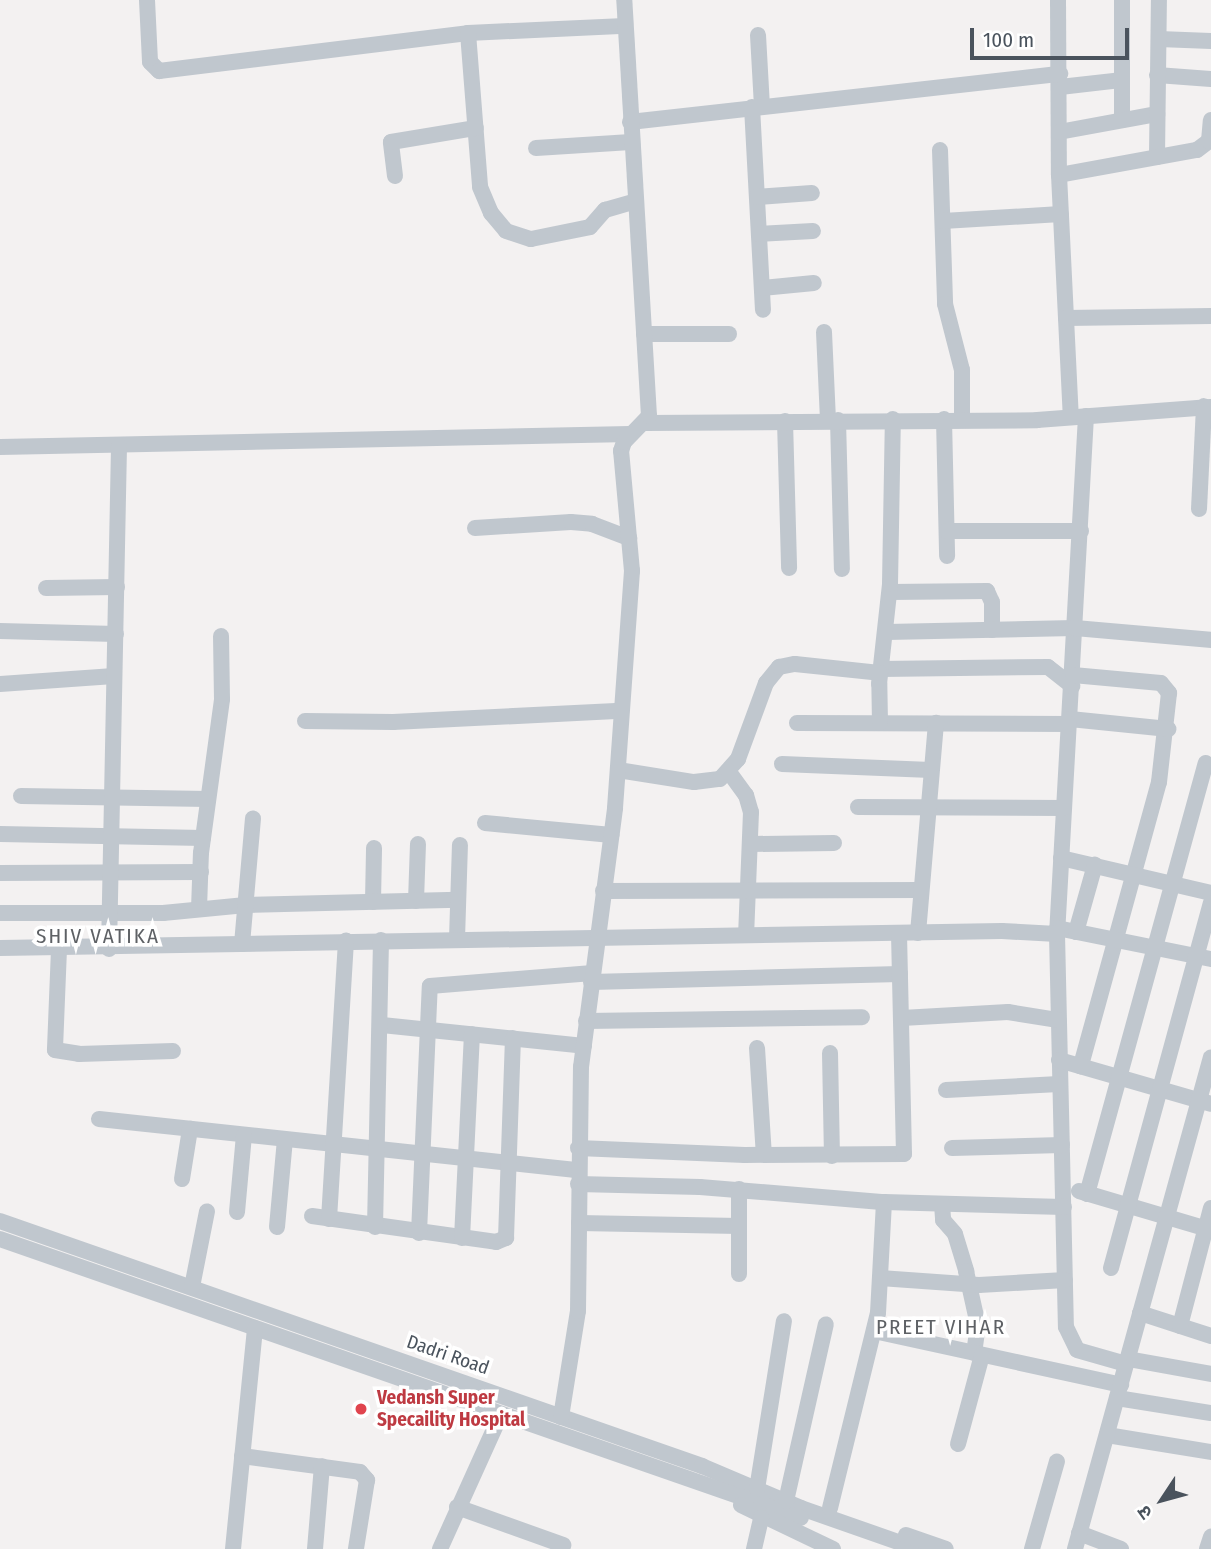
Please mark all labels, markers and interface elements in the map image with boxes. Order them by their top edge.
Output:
scale bar [973,14,1132,58]
text: 100 m [983,27,1034,53]
district label: SHIV VATIKA [37,923,159,949]
district label: PREET VIHAR [877,1314,1005,1340]
street label: Dadri Road [404,1330,492,1380]
place label: Vedansh Super Specaility Hospital [377,1387,525,1431]
marker: Vedansh Super Specaility Hospital [351,1399,371,1419]
north arrow [1127,1465,1197,1535]
text: उ [1132,1501,1157,1524]

